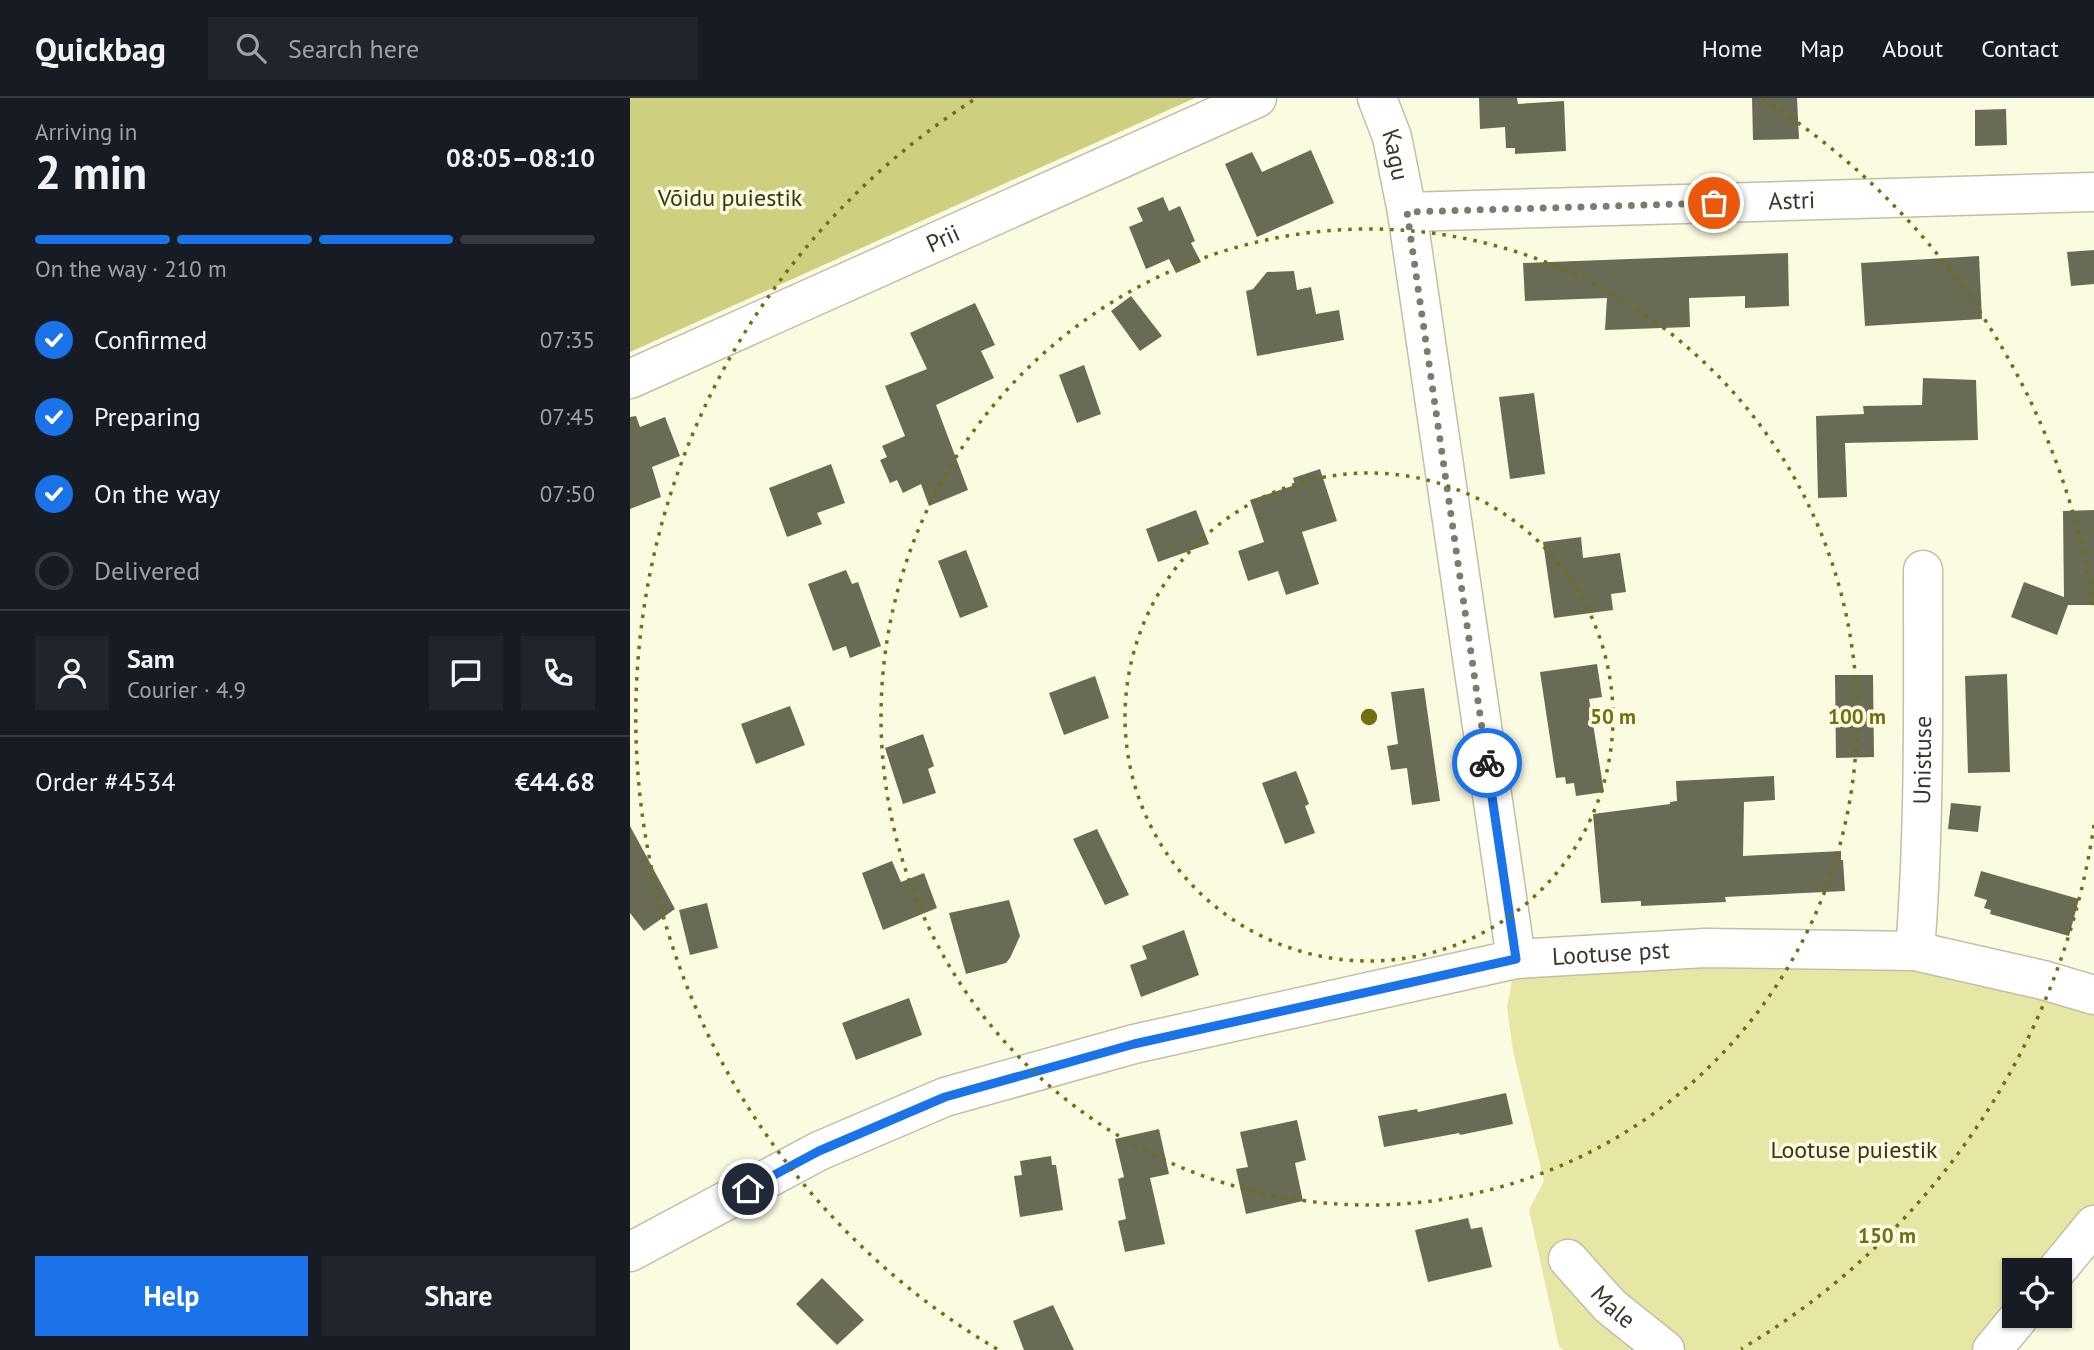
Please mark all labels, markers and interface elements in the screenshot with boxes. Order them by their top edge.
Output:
search box [208,17,698,80]
text: Quickbag [35,27,166,70]
icon: search [232,29,270,67]
text: Search here [288,32,419,65]
text: Home [1702,33,1762,64]
text: Map [1800,33,1844,64]
text: About [1882,33,1943,64]
text: Contact [1981,33,2059,64]
text: Arriving in [35,117,137,146]
street label: Kagu [1375,124,1416,183]
text: 08:05–08:10 [446,141,595,174]
text: 2 min [35,142,147,202]
pin [1684,173,1744,233]
park label: Võidu puiestik [657,182,803,213]
icon: bag [1695,184,1733,222]
street label: Astri [1768,184,1816,216]
street label: Prii [921,217,964,259]
text: On the way · 210 m [35,254,227,283]
icon: check [35,321,73,359]
text: Confirmed [94,323,207,356]
text: 07:35 [540,325,595,354]
icon: check [35,398,73,436]
text: Preparing [94,400,201,433]
text: 07:45 [540,402,595,431]
icon: check [35,475,73,513]
text: On the way [94,477,220,510]
text: 07:50 [540,479,595,508]
text: Delivered [94,554,200,587]
button: person [35,636,109,710]
button: chat [429,636,503,710]
button: phone [521,636,595,710]
text: Sam [127,642,175,675]
text: Courier · 4.9 [127,675,246,704]
text: 50 m [1590,703,1636,730]
text: 100 m [1828,703,1886,730]
centre of rings [1357,705,1381,729]
street label: Unistuse [1906,716,1938,805]
courier [1452,728,1522,798]
icon: bike [1468,744,1506,782]
text: Order #4534 [35,765,175,798]
text: €44.68 [515,765,595,798]
street label: Lootuse pst [1551,934,1670,972]
park label: Lootuse puiestik [1770,1134,1938,1165]
pin [718,1159,778,1219]
icon: home [729,1170,767,1208]
text: 150 m [1858,1222,1916,1249]
button: Help [35,1256,308,1336]
button: Share [322,1256,595,1336]
map controls [2002,1258,2072,1328]
button: locate [2002,1258,2072,1328]
street label: Male [1584,1279,1642,1335]

